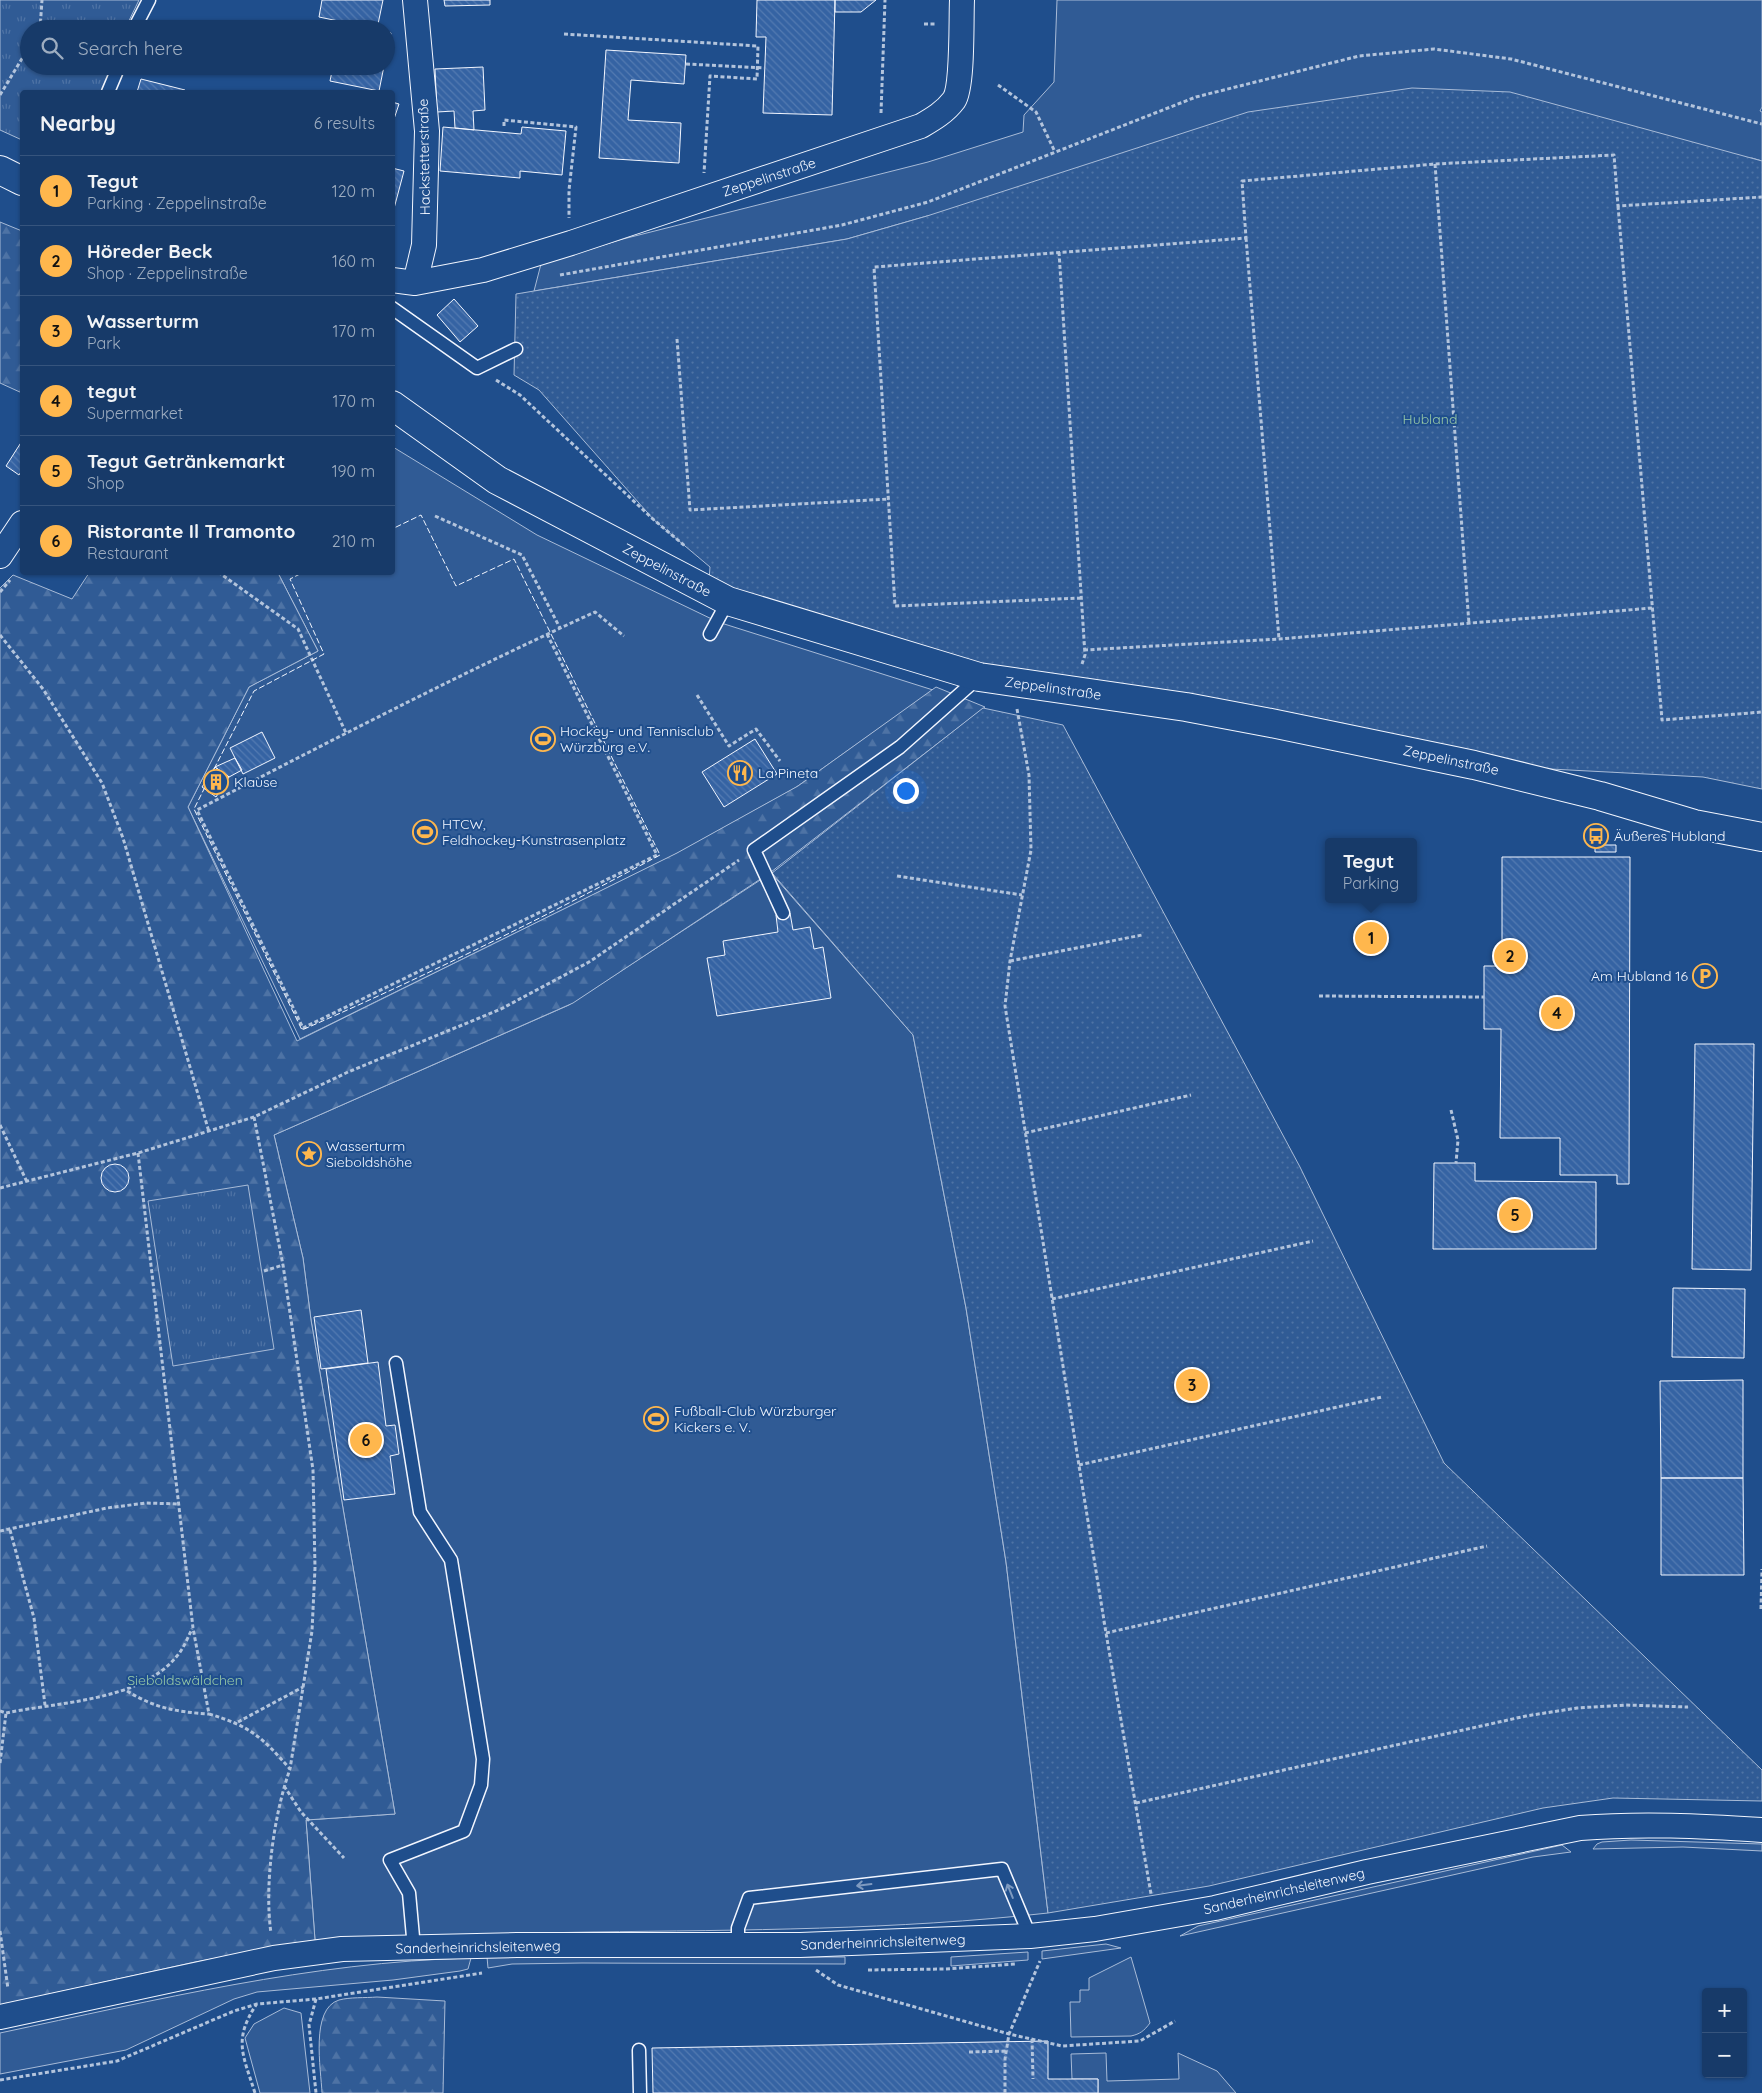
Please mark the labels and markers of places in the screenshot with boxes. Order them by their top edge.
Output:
place label: Hockey- und Tennisclub Würzburg e.V. [560,722,714,756]
sports icon: Hockey- und Tennisclub Würzburg e.V. [530,726,556,752]
restaurant icon: La Pineta [727,760,753,786]
place label: La Pineta [758,764,818,782]
building icon: Klause [203,769,229,795]
place label: Klause [234,773,278,791]
place label: HTCW, Feldhockey-Kunstrasenplatz [442,815,626,849]
sports icon: HTCW, Feldhockey-Kunstrasenplatz [412,819,438,845]
bus stop icon: Äußeres Hubland [1583,823,1609,849]
place label: Äußeres Hubland [1614,827,1726,845]
pin: 1 [1355,919,1387,957]
pin: 2 [1494,937,1526,975]
parking icon: Am Hubland 16 [1692,963,1718,989]
place label: Am Hubland 16 [1591,967,1688,985]
pin: 4 [1541,994,1573,1032]
place label: Wasserturm Sieboldshöhe [326,1137,412,1171]
place icon: Wasserturm Sieboldshöhe [296,1141,322,1167]
pin: 5 [1499,1196,1531,1234]
pin: 3 [1176,1366,1208,1404]
place label: Fußball-Club Würzburger Kickers e. V. [674,1402,837,1436]
sports icon: Fußball-Club Würzburger Kickers e. V. [643,1406,669,1432]
pin: 6 [350,1421,382,1459]

